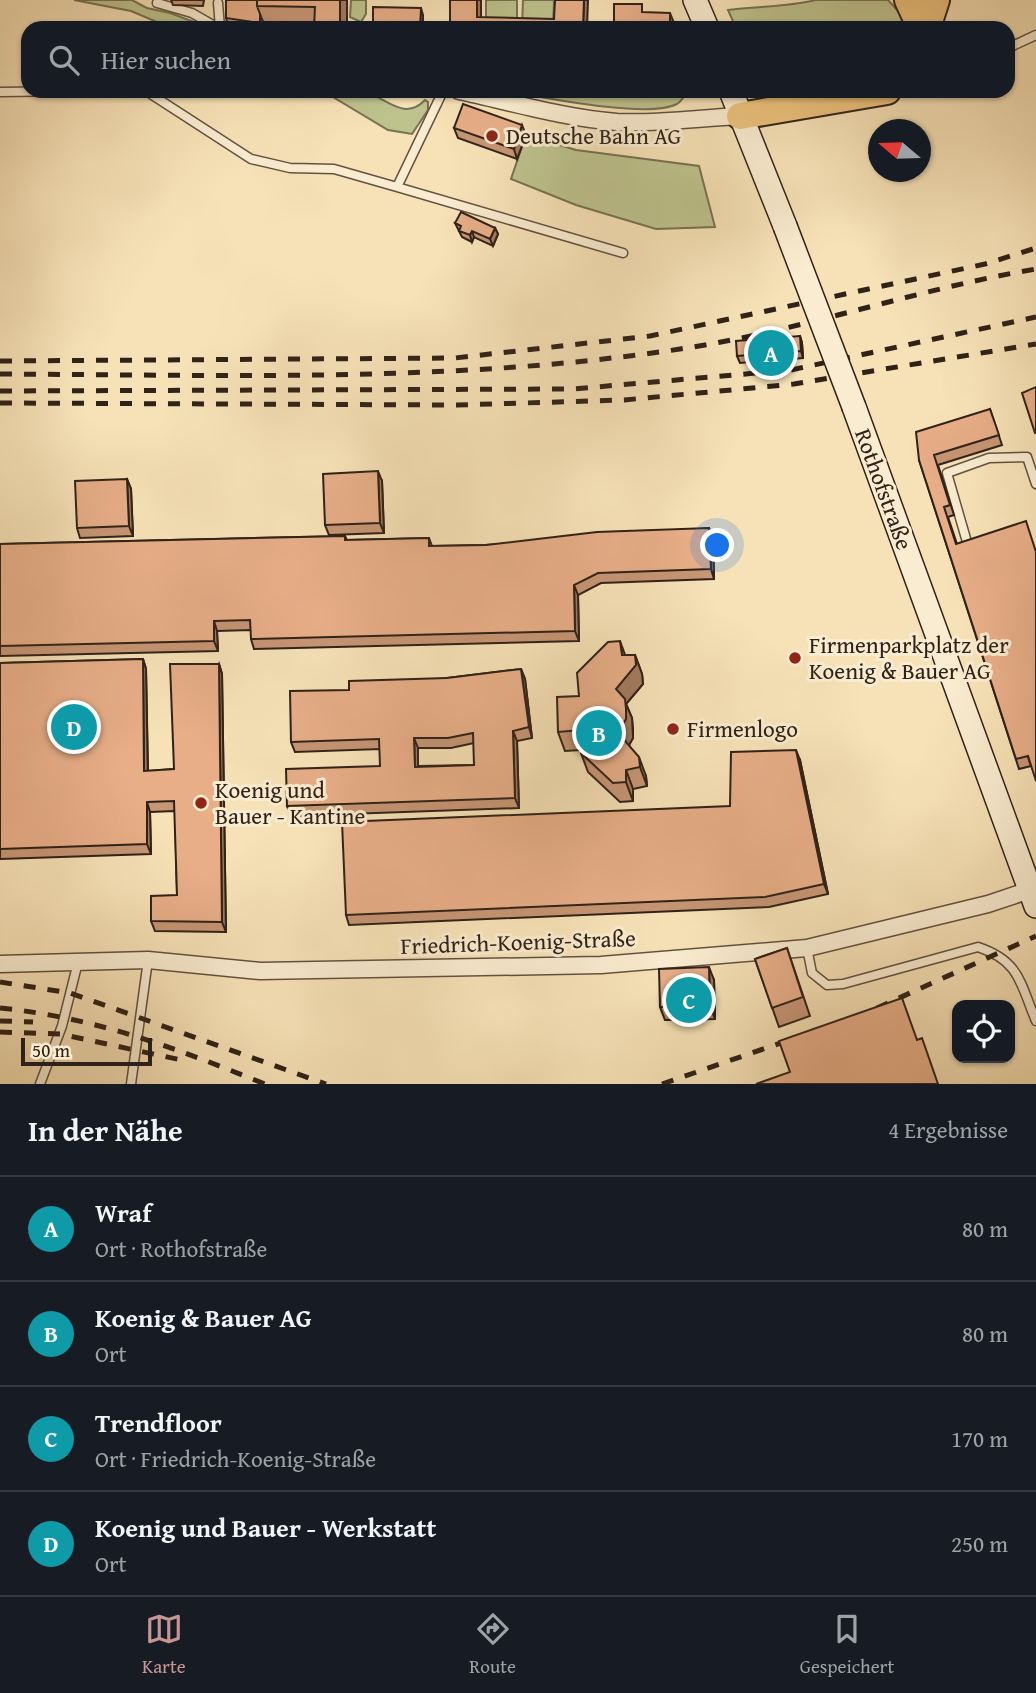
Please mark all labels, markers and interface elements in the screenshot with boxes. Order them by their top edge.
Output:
search box [21,21,1015,98]
text: Hier suchen [101,40,231,79]
icon: search [45,41,83,79]
place label: Deutsche Bahn AG [506,119,681,152]
north arrow [868,119,931,182]
marker: Deutsche Bahn AG [484,128,500,144]
pin: A [748,327,794,379]
street label: Rothofstraße [847,424,922,554]
your location [700,528,734,562]
place label: Firmenparkplatz der Koenig & Bauer AG [809,628,1009,687]
marker: Firmenparkplatz der Koenig & Bauer AG [787,650,803,666]
pin: D [51,701,97,753]
pin: B [576,707,622,759]
place label: Firmenlogo [687,712,798,745]
marker: Firmenlogo [665,721,681,737]
place label: Koenig und Bauer - Kantine [215,773,365,832]
marker: Koenig und Bauer - Kantine [193,795,209,811]
street label: Friedrich-Koenig-Straße [400,921,636,962]
pin: C [666,974,712,1026]
map controls [952,1000,1015,1063]
button: locate [952,1000,1015,1063]
scale bar [21,1035,152,1067]
text: 50 m [32,1036,70,1064]
text: In der Nähe [28,1108,183,1152]
text: 4 Ergebnisse [888,1113,1008,1146]
text: Wraf [95,1193,151,1232]
text: A [44,1212,58,1245]
text: 80 m [962,1212,1008,1245]
text: Ort · Rothofstraße [95,1232,267,1265]
text: Koenig & Bauer AG [95,1298,312,1337]
text: B [44,1317,58,1350]
text: 80 m [962,1317,1008,1350]
text: Ort [95,1337,127,1370]
text: Trendfloor [95,1403,222,1442]
text: C [44,1422,58,1455]
text: 170 m [951,1422,1008,1455]
text: Ort · Friedrich-Koenig-Straße [95,1442,376,1475]
text: Koenig und Bauer - Werkstatt [95,1508,436,1547]
text: D [44,1527,58,1560]
text: 250 m [951,1527,1008,1560]
text: Ort [95,1547,127,1580]
tab: Karte [142,1610,186,1680]
tab: Route [469,1610,516,1680]
tab: Gespeichert [800,1610,894,1680]

